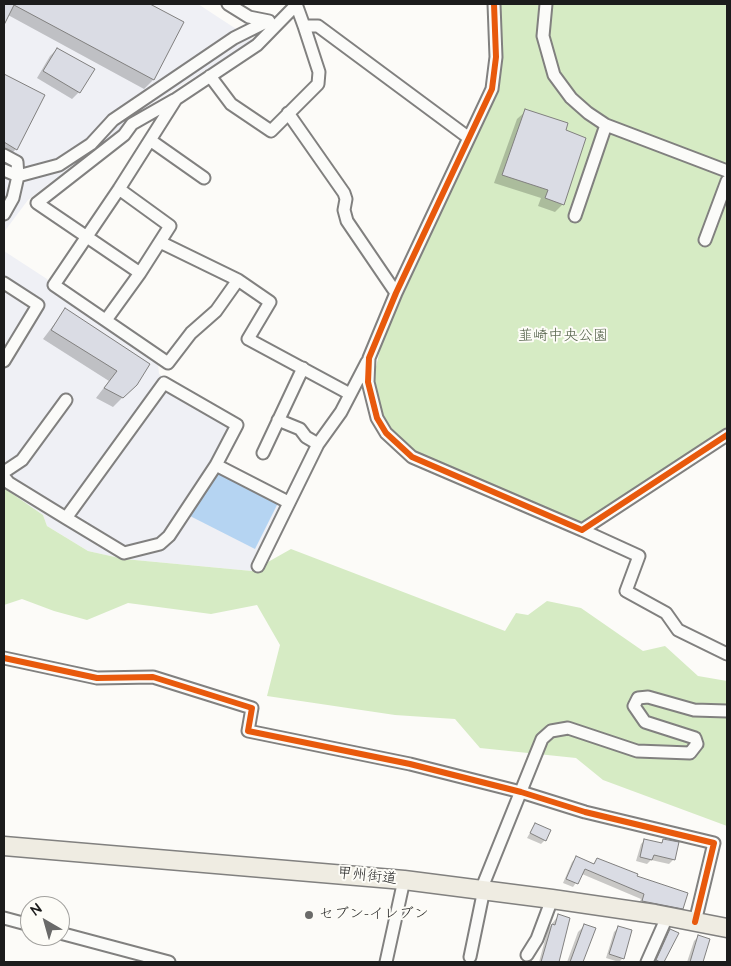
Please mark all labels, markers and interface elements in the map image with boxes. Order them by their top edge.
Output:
park label: 韮崎中央公園 [518,328,608,346]
street label: 甲州街道 [336,865,398,889]
north arrow [20,896,70,946]
text: N [27,899,46,921]
place label: セブン-イレブン [319,906,429,924]
marker: セブン-イレブン [303,909,315,921]

